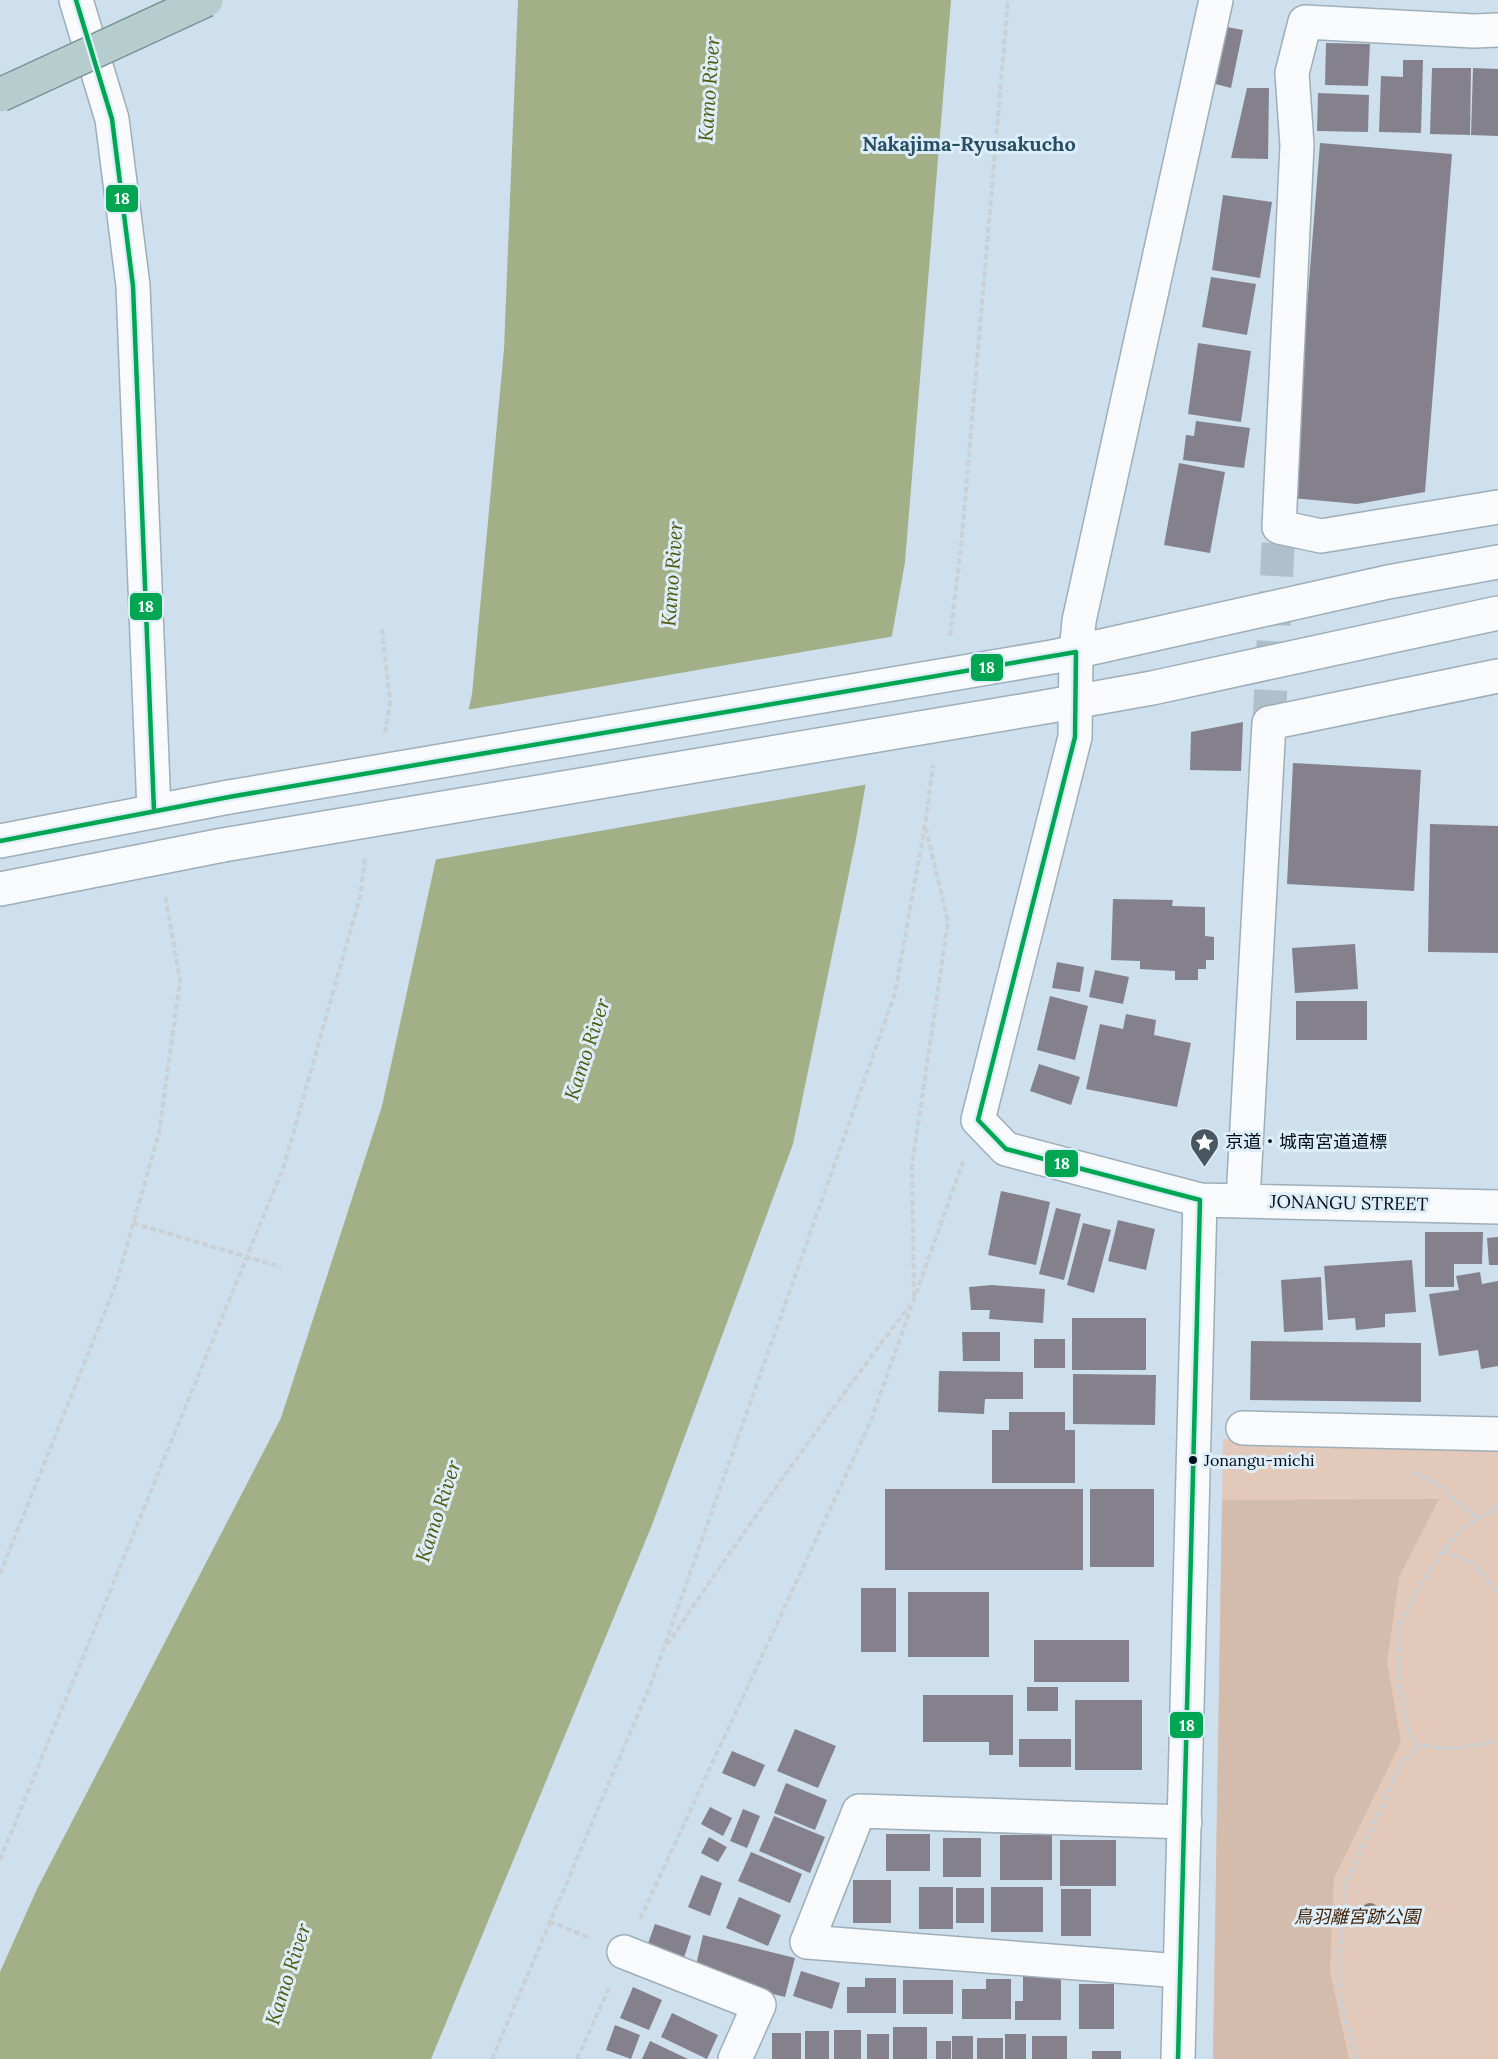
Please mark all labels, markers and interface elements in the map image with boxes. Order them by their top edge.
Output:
water label: Kamo River [692,35,725,142]
district label: Nakajima-Ryusakucho [862,131,1076,156]
line badge: 18 [105,184,139,213]
text: 18 [114,188,130,208]
water label: Kamo River [655,520,688,627]
line badge: 18 [129,592,163,621]
text: 18 [138,596,154,616]
line badge: 18 [970,653,1004,682]
text: 18 [979,657,995,677]
water label: Kamo River [558,994,615,1103]
place icon: 京道・城南宮道道標 [1188,1126,1220,1168]
place label: 京道・城南宮道道標 [1225,1130,1387,1153]
line badge: 18 [1044,1149,1079,1178]
text: 18 [1054,1153,1070,1173]
street label: JONANGU STREET [1269,1190,1429,1215]
place label: Jonangu-michi [1203,1450,1315,1470]
marker: Jonangu-michi [1187,1454,1199,1466]
water label: Kamo River [409,1456,466,1565]
line badge: 18 [1169,1711,1204,1739]
text: 18 [1179,1715,1195,1735]
park label: 鳥羽離宮跡公園 [1294,1905,1423,1928]
water label: Kamo River [259,1919,316,2028]

